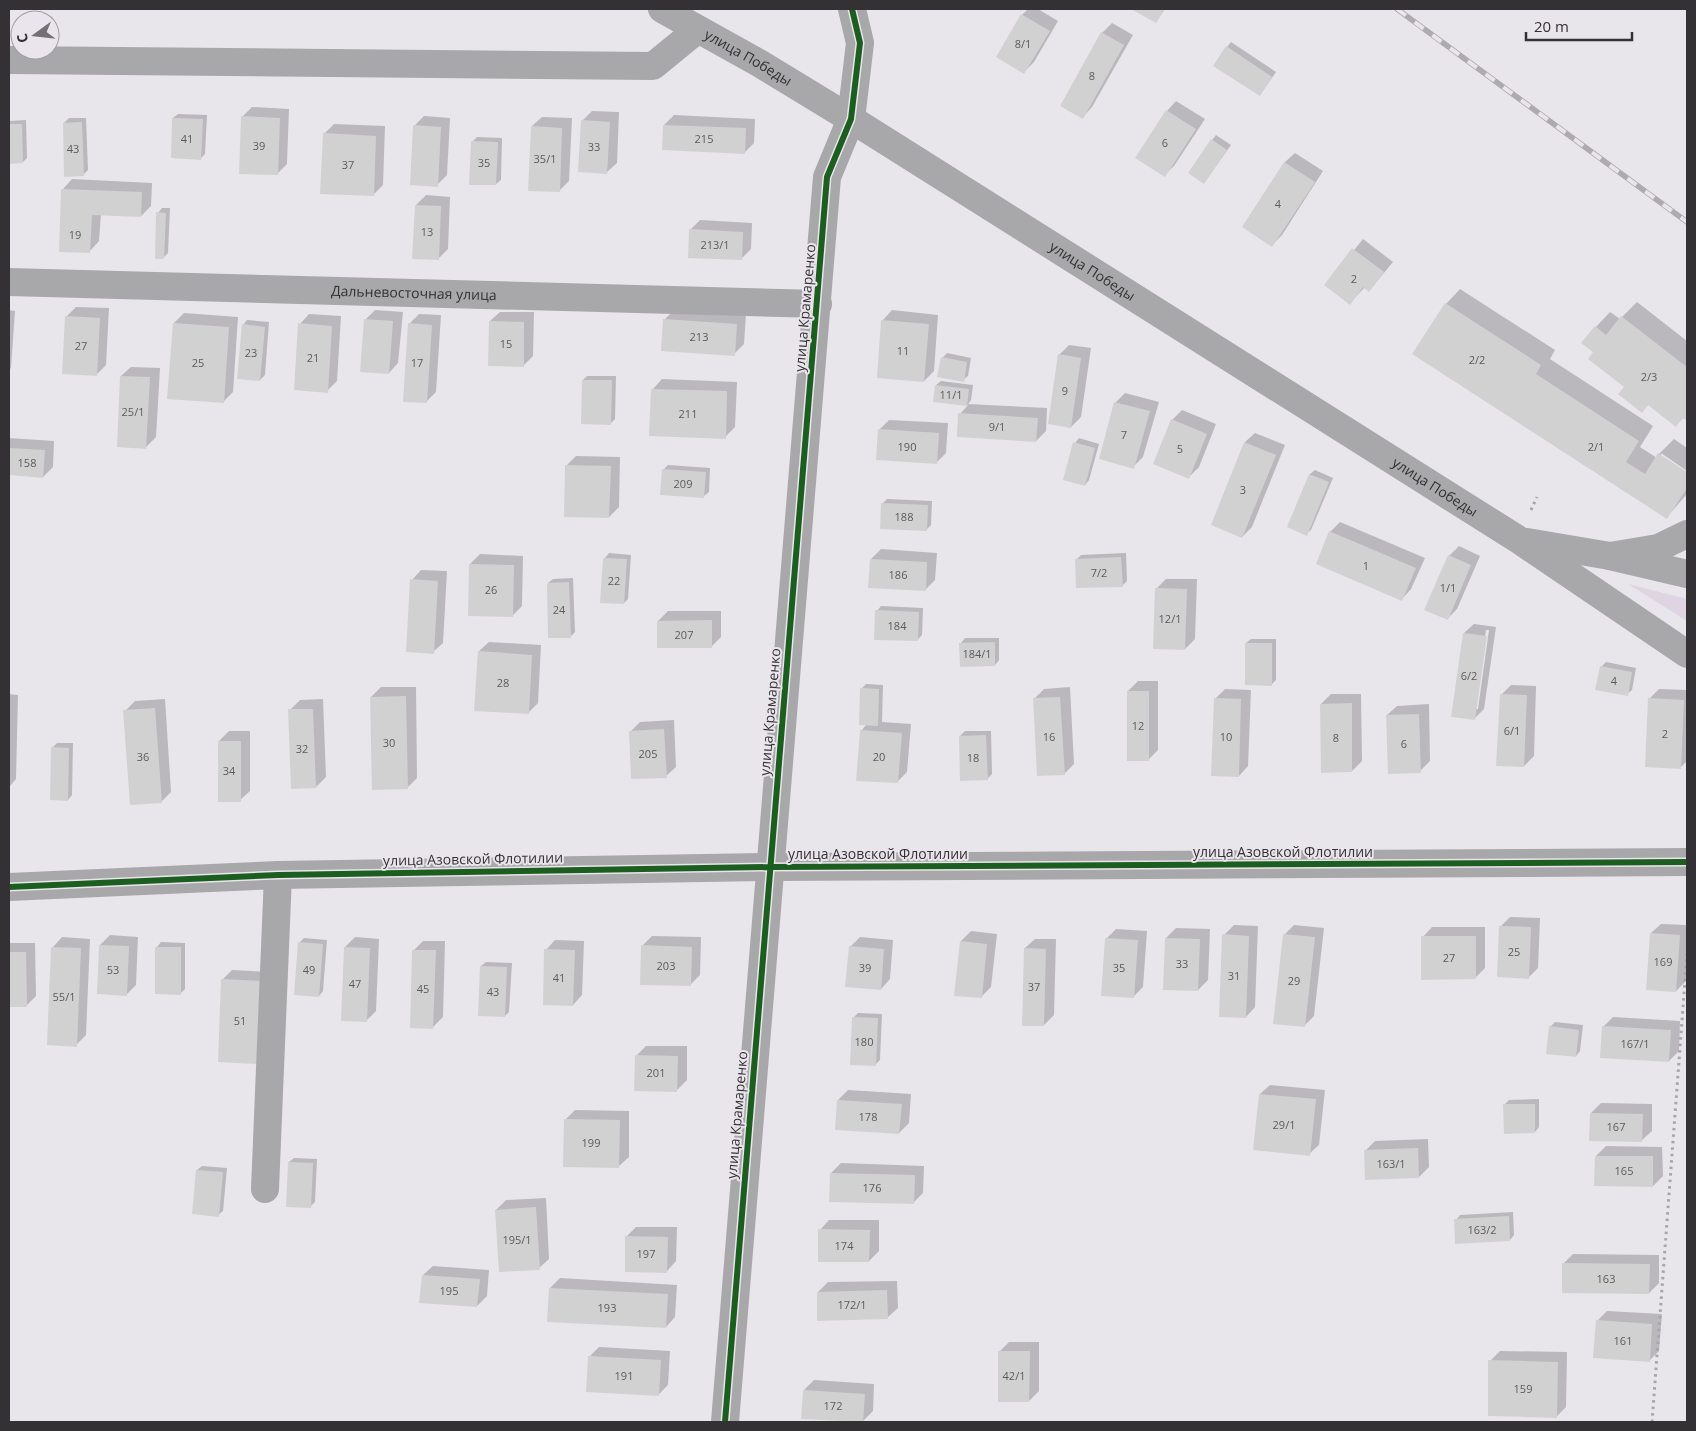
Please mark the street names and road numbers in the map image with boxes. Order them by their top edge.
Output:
street label: улица Победы [701,25,796,90]
street label: улица Победы [1046,237,1139,305]
street label: улица Крамаренко [789,243,820,373]
street label: Дальневосточная улица [331,281,497,304]
street label: улица Победы [1389,453,1482,521]
street label: улица Крамаренко [754,647,785,777]
street label: улица Азовской Флотилии [1193,842,1373,861]
street label: улица Азовской Флотилии [788,844,968,863]
street label: улица Азовской Флотилии [383,847,563,870]
street label: улица Крамаренко [721,1050,752,1180]

